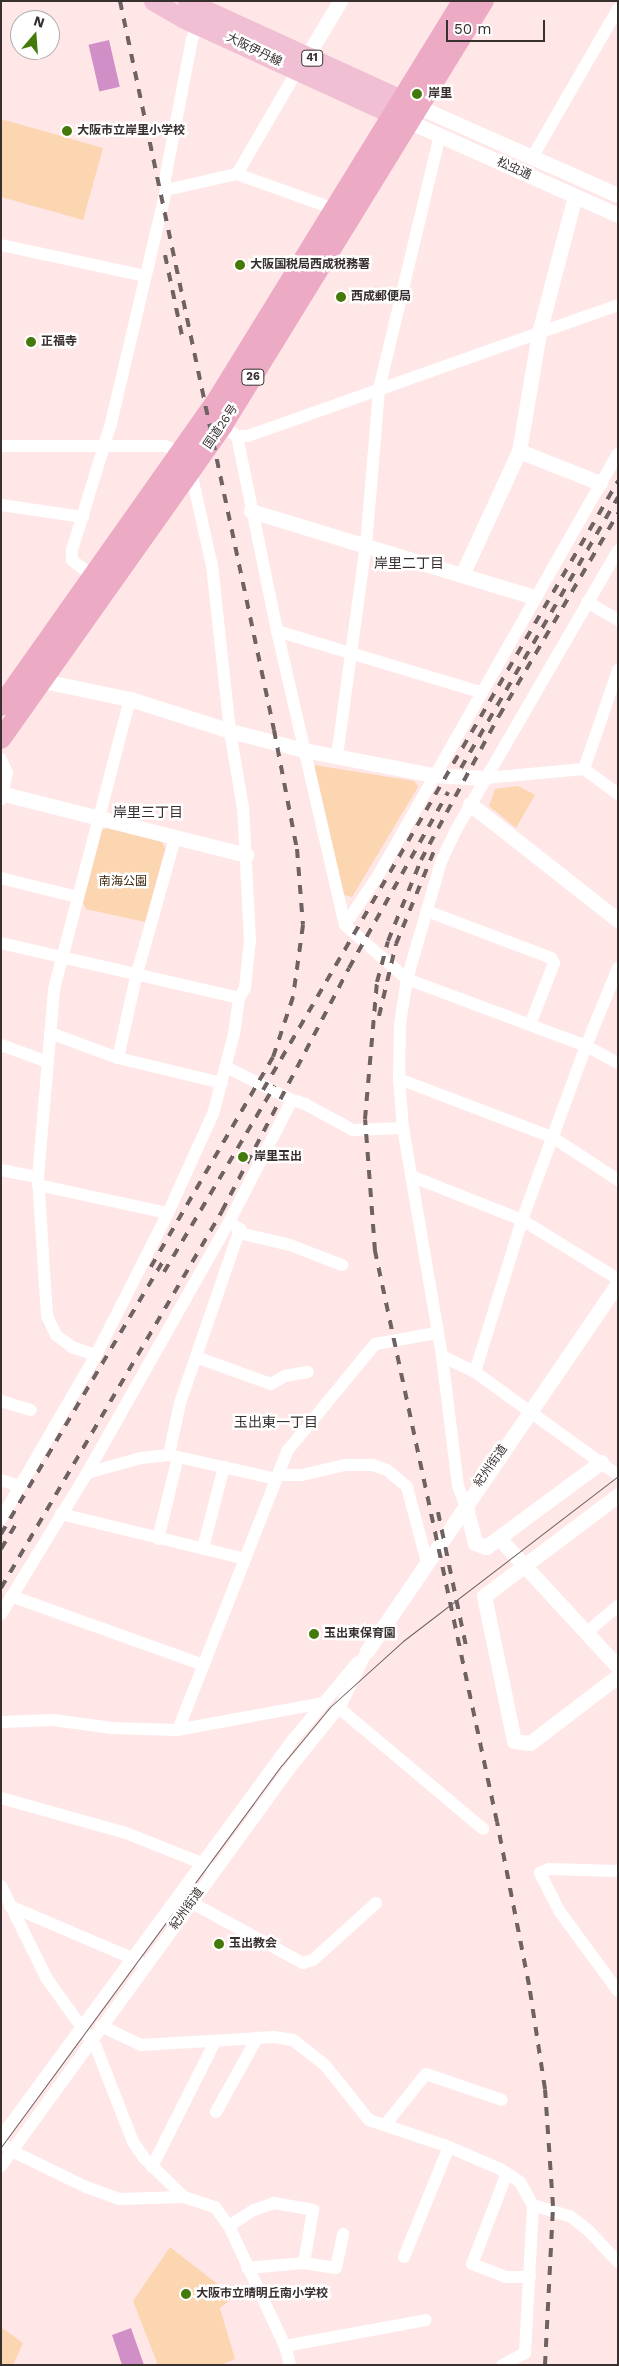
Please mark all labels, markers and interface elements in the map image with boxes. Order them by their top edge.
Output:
north arrow [10,10,60,60]
scale bar [449,10,548,42]
text: N [32,12,47,31]
text: 50 m [454,20,491,38]
street label: 大阪伊丹線 [224,30,284,70]
road number: 41 [301,49,323,66]
marker: 岸里 [410,87,424,101]
place label: 岸里 [428,87,452,101]
place label: 大阪市立岸里小学校 [77,124,185,138]
marker: 大阪市立岸里小学校 [61,125,73,137]
street label: 松虫通 [495,155,533,183]
place label: 大阪国税局西成税務署 [250,258,370,272]
marker: 大阪国税局西成税務署 [234,259,246,271]
place label: 西成郵便局 [351,290,411,304]
marker: 西成郵便局 [335,291,347,303]
place label: 正福寺 [41,335,77,349]
marker: 正福寺 [25,336,37,348]
road number: 26 [240,368,266,386]
street label: 国道26号 [201,402,241,452]
district label: 岸里二丁目 [374,555,444,571]
district label: 岸里三丁目 [113,804,183,820]
park label: 南海公園 [99,875,147,889]
marker: 岸里玉出 [236,1150,250,1164]
place label: 岸里玉出 [254,1150,302,1164]
district label: 玉出東一丁目 [234,1414,318,1430]
street label: 紀州街道 [471,1442,511,1490]
place label: 玉出東保育園 [324,1627,396,1641]
marker: 玉出東保育園 [308,1628,320,1640]
street label: 紀州街道 [167,1885,207,1933]
place label: 玉出教会 [229,1937,277,1951]
marker: 玉出教会 [213,1938,225,1950]
place label: 大阪市立晴明丘南小学校 [196,2287,328,2301]
marker: 大阪市立晴明丘南小学校 [180,2288,192,2300]

